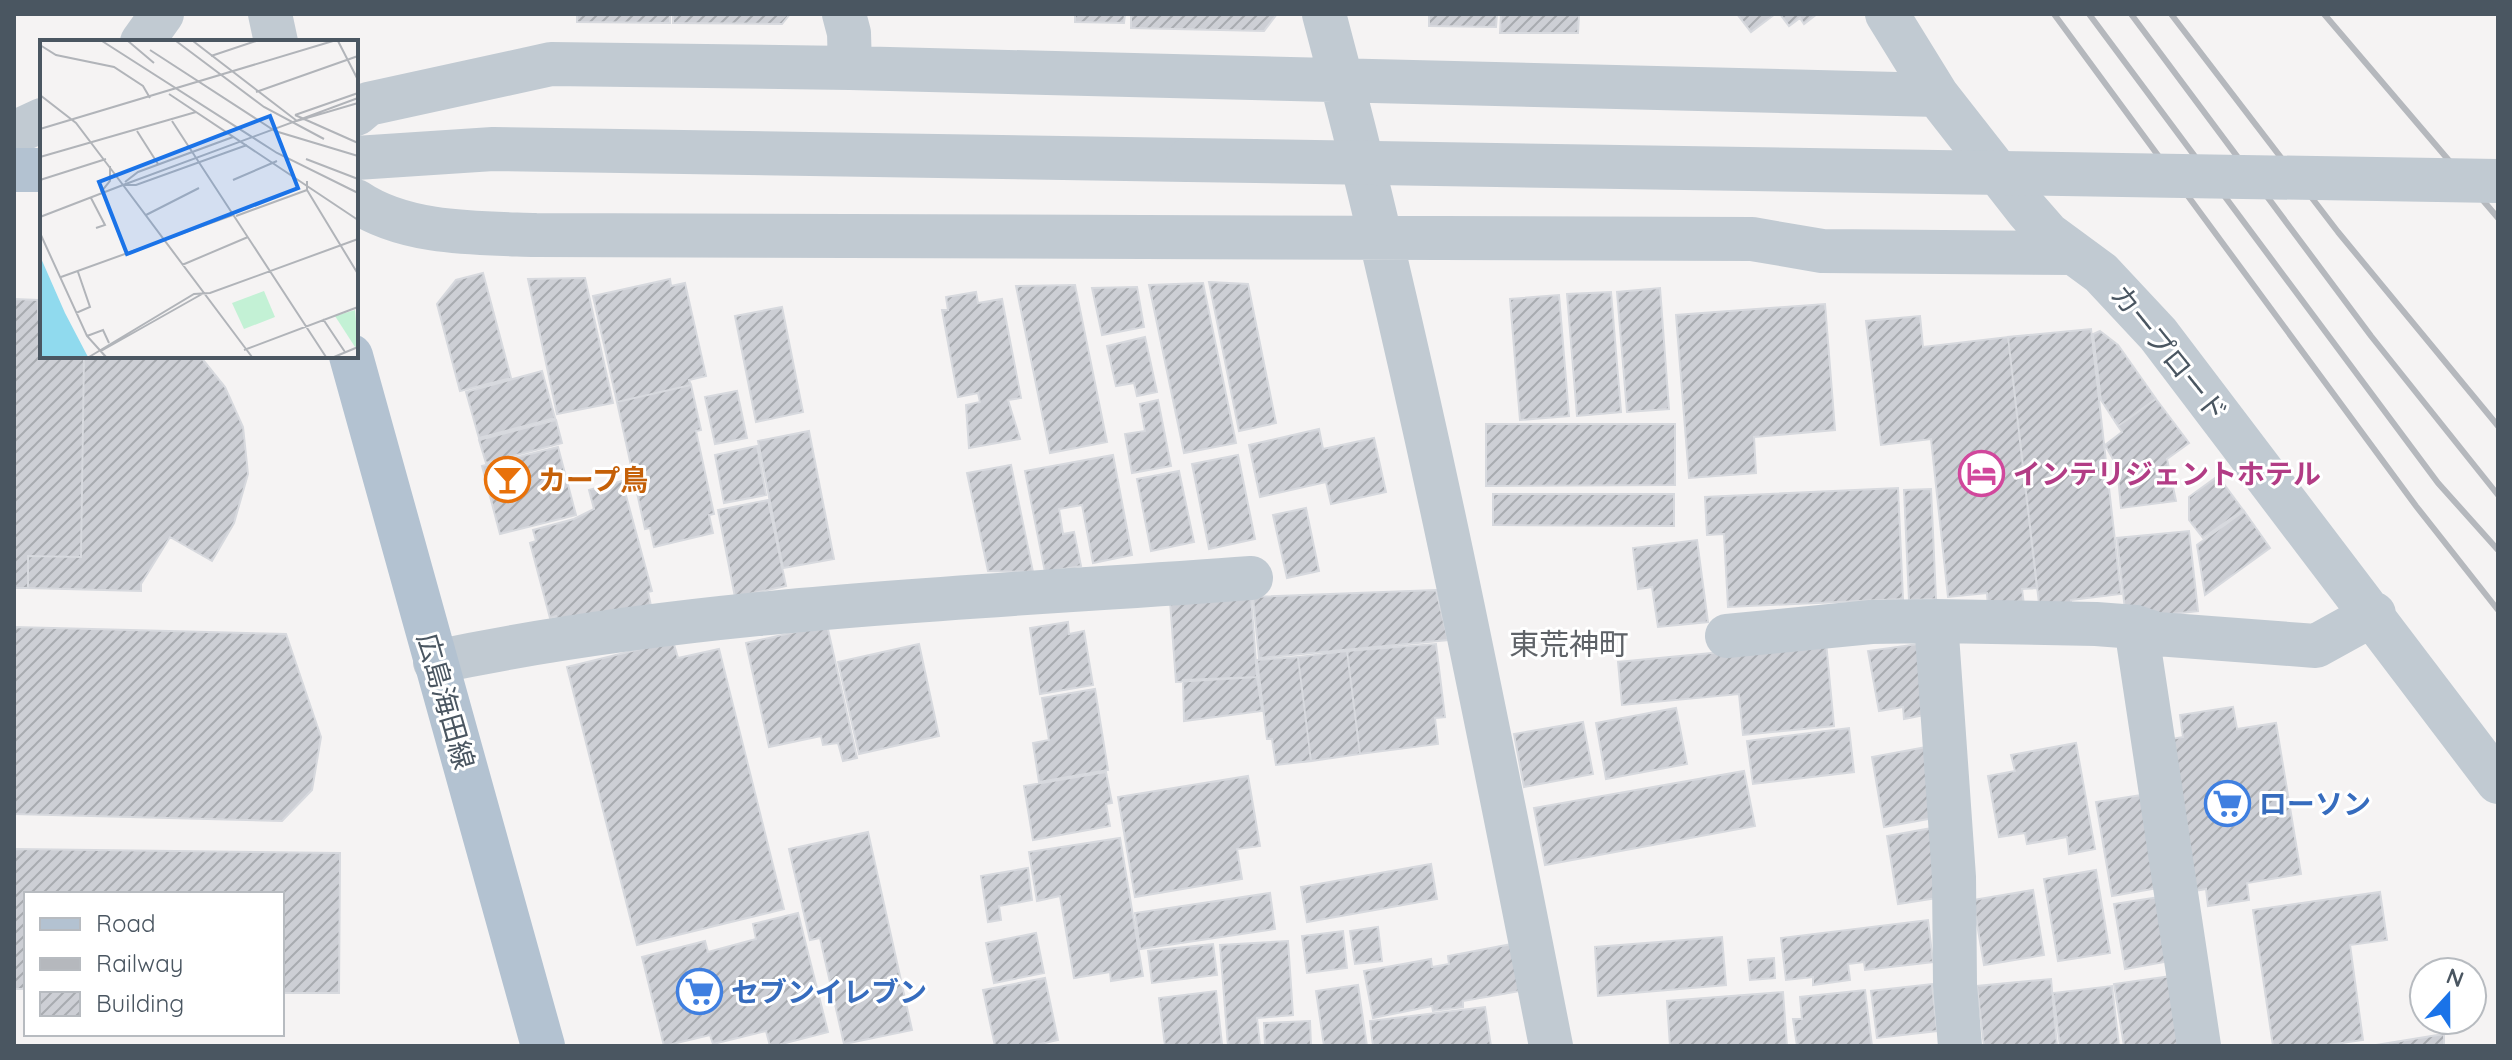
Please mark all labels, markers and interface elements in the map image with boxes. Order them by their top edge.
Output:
inset map [40,40,358,358]
street label: カープロード [2103,277,2235,428]
hotel icon: インテリジェントホテル [1958,450,2006,498]
bar icon: カープ鳥 [483,456,531,504]
place label: インテリジェントホテル [2013,456,2321,491]
place label: カープ鳥 [538,462,648,497]
district label: 東荒神町 [1509,625,1629,663]
street label: 広島海田線 [410,629,483,773]
supermarket icon: ローソン [2204,780,2252,828]
place label: ローソン [2259,786,2371,821]
legend [24,892,284,1036]
text: Road [96,908,156,938]
text: Railway [96,948,183,978]
north arrow [2408,956,2488,1036]
text: N [2443,961,2468,993]
supermarket icon: セブンイレブン [676,968,724,1016]
place label: セブンイレブン [731,974,927,1009]
text: Building [96,988,184,1018]

